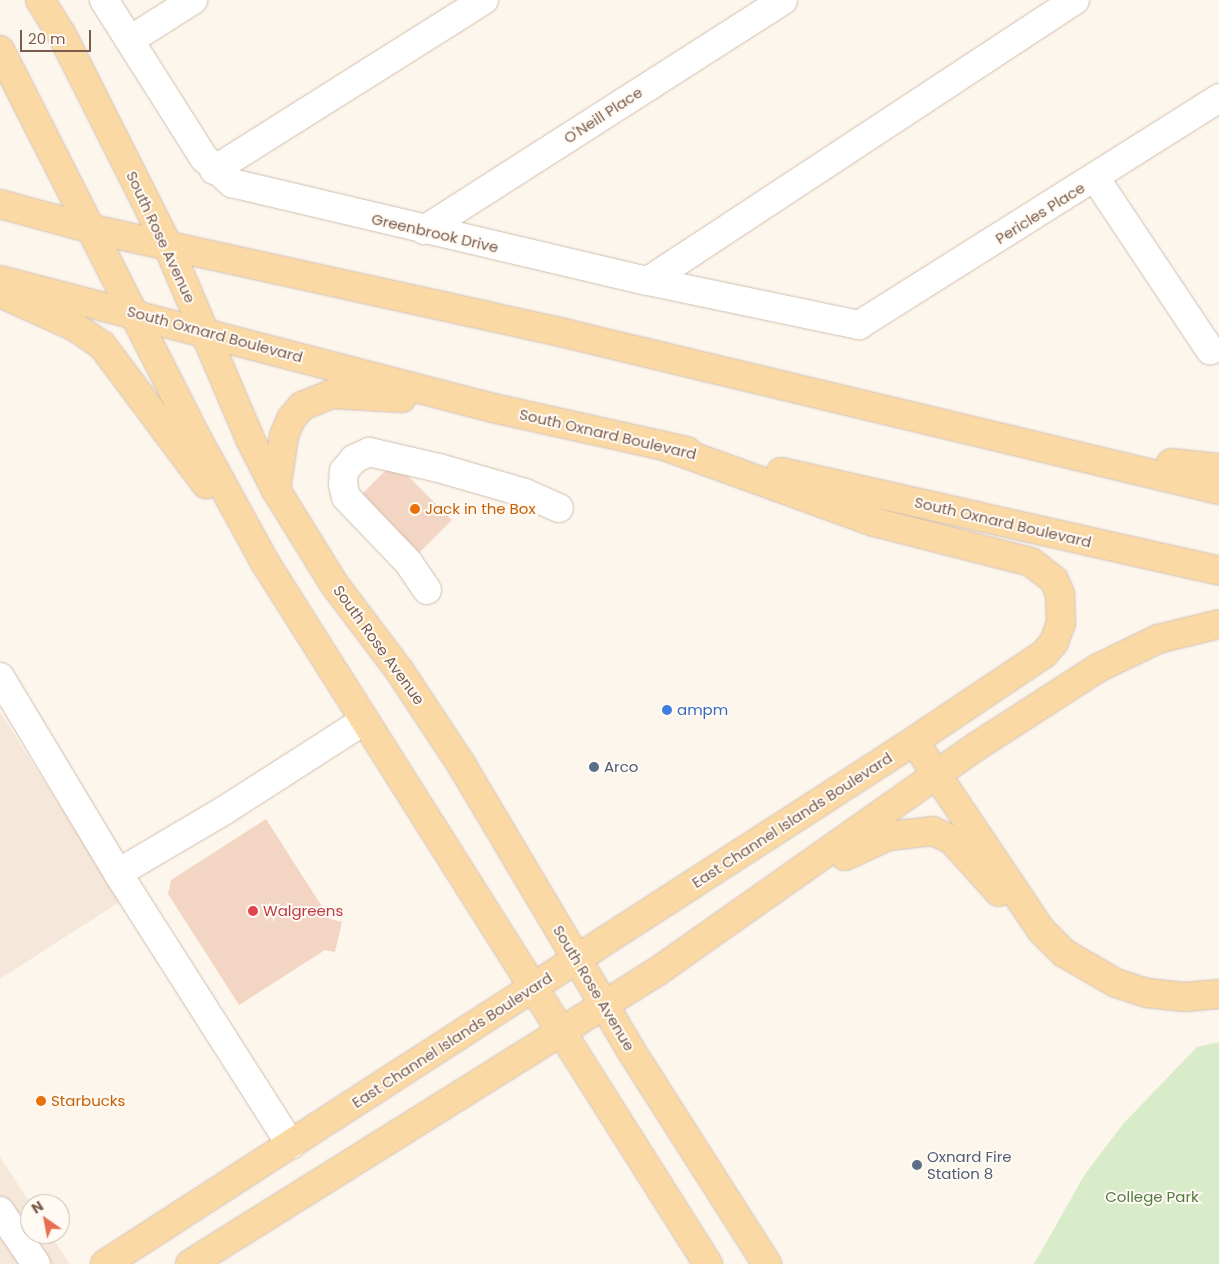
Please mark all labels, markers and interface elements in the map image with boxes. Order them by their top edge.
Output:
scale bar [22,20,94,52]
text: 20 m [28,28,66,49]
street label: O'Neill Place [560,83,646,147]
street label: South Rose Avenue [123,168,199,306]
street label: Pericles Place [992,178,1088,248]
street label: Greenbrook Drive [370,210,500,256]
street label: South Oxnard Boulevard [125,302,305,366]
street label: South Oxnard Boulevard [518,405,698,463]
street label: South Oxnard Boulevard [913,493,1093,551]
place label: Jack in the Box [425,500,536,518]
marker: Jack in the Box [409,503,421,515]
street label: South Rose Avenue [330,582,428,708]
place label: ampm [677,701,728,719]
marker: ampm [661,704,673,716]
street label: East Channel Islands Boulevard [688,748,896,892]
place label: Arco [604,758,638,776]
marker: Arco [588,761,600,773]
place label: Walgreens [263,902,343,920]
marker: Walgreens [247,905,259,917]
street label: South Rose Avenue [549,922,639,1054]
street label: East Channel Islands Boulevard [348,968,556,1112]
place label: Starbucks [51,1092,125,1110]
marker: Starbucks [35,1095,47,1107]
place label: Oxnard Fire Station 8 [927,1147,1012,1182]
marker: Oxnard Fire Station 8 [911,1159,923,1171]
park label: College Park [1105,1188,1199,1206]
north arrow [20,1194,70,1244]
text: N [28,1196,47,1219]

